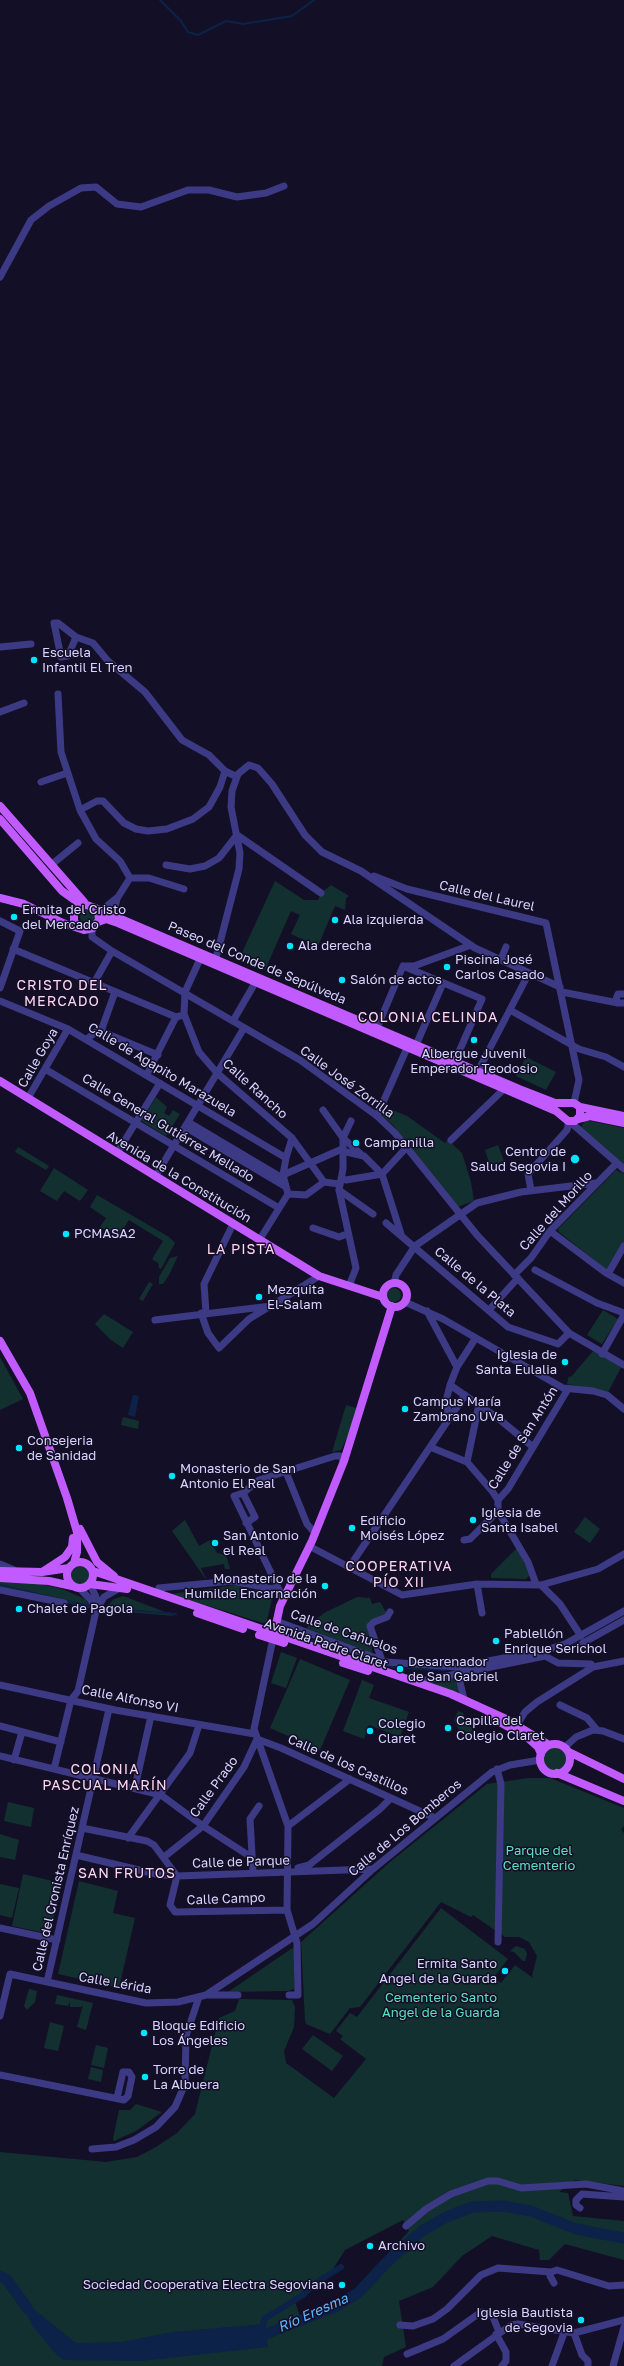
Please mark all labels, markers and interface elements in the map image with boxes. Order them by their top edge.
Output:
place label: Escuela Infantil El Tren [42,645,133,676]
marker: Escuela Infantil El Tren [29,655,39,665]
street label: Calle del Laurel [438,877,536,915]
place label: Ermita del Cristo del Mercado [22,902,126,933]
marker: Ermita del Cristo del Mercado [9,912,19,922]
place label: Ala izquierda [343,912,423,928]
marker: Ala izquierda [330,915,340,925]
street label: Paseo del Conde de Sepúlveda [166,918,348,1008]
place label: Ala derecha [298,938,372,954]
marker: Ala derecha [285,941,295,951]
place label: Piscina José Carlos Casado [455,952,544,983]
marker: Piscina José Carlos Casado [442,962,452,972]
place label: Salón de actos [350,972,442,988]
marker: Salón de actos [337,975,347,985]
district label: CRISTO DEL MERCADO [17,978,107,1010]
district label: COLONIA CELINDA [358,1010,498,1026]
street label: Calle de Agapito Marazuela [85,1020,239,1120]
street label: Calle Goya [15,1025,61,1091]
marker: Albergue Juvenil Emperador Teodosio [469,1035,479,1045]
street label: Calle José Zorrilla [297,1043,397,1121]
place label: Albergue Juvenil Emperador Teodosio [410,1046,538,1077]
street label: Calle Rancho [219,1056,291,1122]
street label: Calle General Gutiérrez Mellado [79,1070,257,1186]
street label: Avenida de la Constitución [104,1128,254,1226]
place label: Campanilla [364,1135,434,1151]
marker: Campanilla [351,1138,361,1148]
place label: Centro de Salud Segovia I [470,1144,566,1175]
marker: Centro de Salud Segovia I [569,1153,581,1165]
street label: Calle del Morillo [516,1168,596,1254]
place label: PCMASA2 [74,1226,136,1242]
marker: PCMASA2 [61,1229,71,1239]
district label: LA PISTA [207,1242,275,1258]
street label: Calle de la Plata [431,1244,519,1320]
place label: Mezquita El-Salam [267,1282,324,1313]
marker: Mezquita El-Salam [254,1292,264,1302]
place label: Iglesia de Santa Eulalia [475,1347,557,1378]
marker: Iglesia de Santa Eulalia [560,1357,570,1367]
street label: Calle de San Antón [485,1384,561,1492]
place label: Campus María Zambrano UVa [413,1394,504,1425]
marker: Campus María Zambrano UVa [400,1404,410,1414]
place label: Consejeria de Sanidad [27,1433,96,1464]
marker: Consejeria de Sanidad [14,1443,24,1453]
place label: Monasterio de San Antonio El Real [180,1461,296,1492]
marker: Monasterio de San Antonio El Real [167,1471,177,1481]
place label: Iglesia de Santa Isabel [481,1505,558,1536]
place label: Edificio Moisés López [360,1513,444,1544]
marker: Iglesia de Santa Isabel [468,1515,478,1525]
marker: Edificio Moisés López [347,1523,357,1533]
place label: San Antonio el Real [223,1528,299,1559]
marker: San Antonio el Real [210,1538,220,1548]
district label: COOPERATIVA PÍO XII [345,1559,453,1592]
place label: Monasterio de la Humilde Encarnación [184,1571,317,1602]
marker: Monasterio de la Humilde Encarnación [320,1581,330,1591]
place label: Chalet de Pagola [27,1601,133,1617]
marker: Chalet de Pagola [14,1604,24,1614]
street label: Calle de Cañuelos [288,1606,400,1658]
street label: Avenida Padre Claret [262,1615,390,1673]
place label: Pablellón Enrique Serichol [504,1626,607,1657]
marker: Pablellón Enrique Serichol [491,1636,501,1646]
place label: Desarenador de San Gabriel [408,1654,498,1685]
marker: Desarenador de San Gabriel [395,1664,405,1674]
street label: Calle Alfonso VI [80,1682,180,1716]
place label: Capilla del Colegio Claret [456,1713,545,1744]
place label: Colegio Claret [378,1716,425,1747]
marker: Capilla del Colegio Claret [443,1723,453,1733]
marker: Colegio Claret [365,1726,375,1736]
street label: Calle de los Castillos [285,1731,411,1799]
street label: Calle Prado [187,1753,241,1821]
district label: COLONIA PASCUAL MARÍN [42,1762,168,1794]
street label: Calle de Los Bomberos [345,1776,465,1880]
street label: Calle del Cronista Enríquez [29,1805,83,1973]
park label: Parque del Cementerio [503,1843,575,1874]
street label: Calle de Parque [192,1852,290,1872]
district label: SAN FRUTOS [78,1866,176,1882]
street label: Calle Campo [186,1890,266,1908]
place label: Ermita Santo Angel de la Guarda [379,1956,497,1987]
marker: Ermita Santo Angel de la Guarda [500,1966,510,1976]
street label: Calle Lérida [77,1969,153,1997]
park label: Cementerio Santo Angel de la Guarda [382,1990,500,2021]
place label: Bloque Edificio Los Ángeles [152,2018,245,2049]
marker: Bloque Edificio Los Ángeles [139,2028,149,2038]
place label: Torre de La Albuera [153,2062,219,2093]
marker: Torre de La Albuera [140,2072,150,2082]
place label: Archivo [378,2238,425,2254]
marker: Archivo [365,2241,375,2251]
place label: Sociedad Cooperativa Electra Segoviana [83,2277,334,2293]
marker: Sociedad Cooperativa Electra Segoviana [337,2280,347,2290]
water label: Río Eresma [275,2290,351,2336]
place label: Iglesia Bautista de Segovia [476,2305,573,2336]
marker: Iglesia Bautista de Segovia [576,2315,586,2325]

